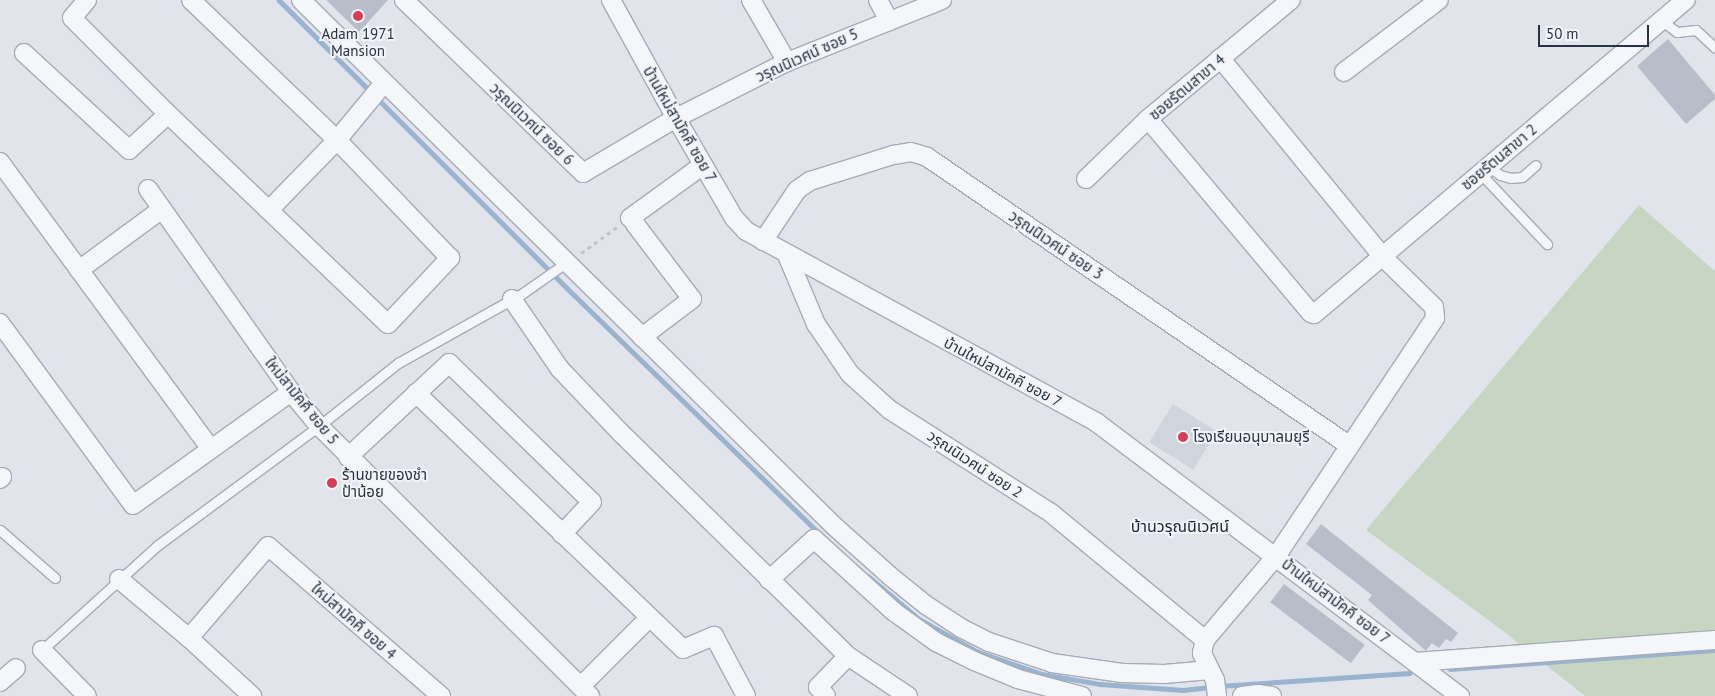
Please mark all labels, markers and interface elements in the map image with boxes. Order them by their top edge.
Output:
marker: Adam 1971 Mansion [352,10,364,22]
scale bar [1540,15,1651,47]
place label: Adam 1971 Mansion [321,24,395,59]
street label: วรุณนิเวศน์ ซอย 5 [753,24,861,86]
text: 50 m [1546,24,1579,43]
street label: ซอยรัตนสาขา 4 [1146,50,1228,124]
street label: บ้านใหม่สามัคคี ซอย 7 [639,63,721,185]
street label: วรุณนิเวศน์ ซอย 6 [486,79,578,169]
street label: ซอยรัตนสาขา 2 [1458,120,1540,194]
street label: วรุณนิเวศน์ ซอย 3 [1005,207,1107,283]
street label: บ้านใหม่สามัคคี ซอย 7 [941,333,1065,411]
street label: ใหม่สามัคคี ซอย 5 [261,354,343,448]
street label: วรุณนิเวศน์ ซอย 2 [924,427,1026,501]
place label: โรงเรียนอนุบาลมยุรี [1193,428,1310,446]
marker: โรงเรียนอนุบาลมยุรี [1177,431,1189,443]
place label: ร้านขายของชำ ป้าน้อย [342,465,427,500]
marker: ร้านขายของชำ ป้าน้อย [326,477,338,489]
district label: บ้านวรุณนิเวศน์ [1131,516,1229,536]
street label: บ้านใหม่สามัคคี ซอย 7 [1278,554,1394,648]
street label: ใหม่สามัคคี ซอย 4 [308,579,400,663]

